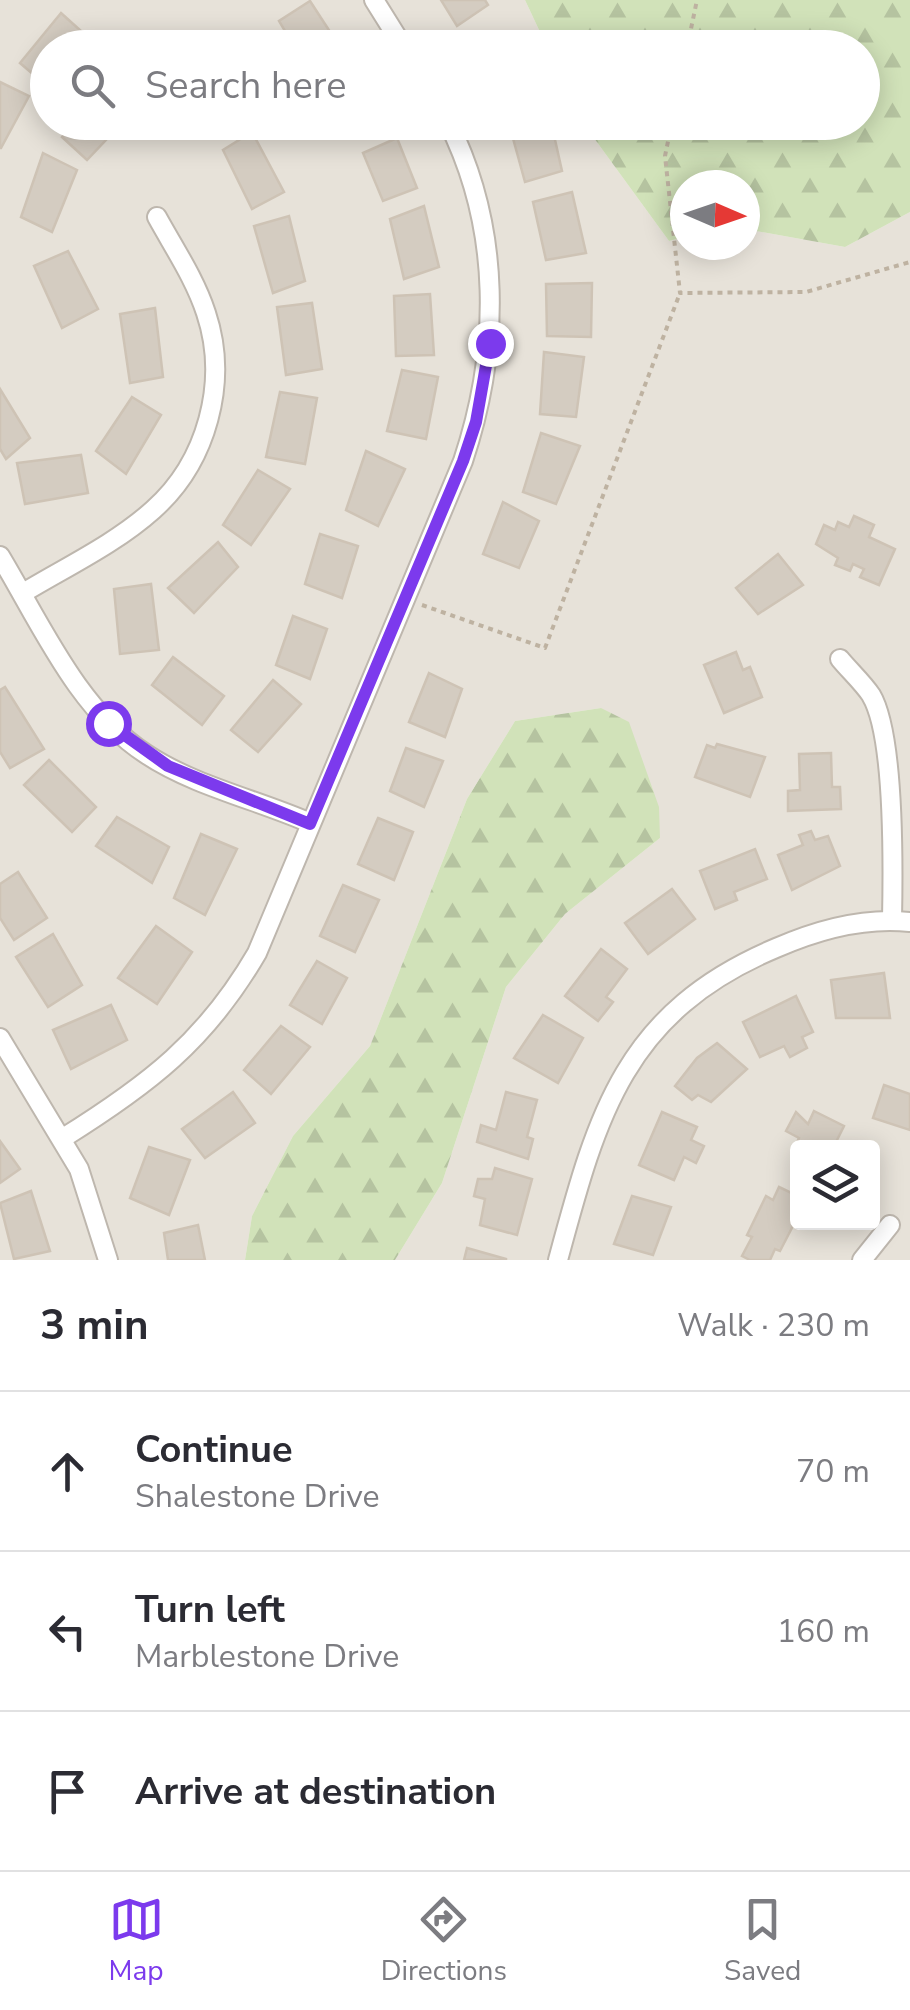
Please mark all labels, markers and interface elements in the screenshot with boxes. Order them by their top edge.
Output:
search box [30,30,880,140]
icon: search [65,58,120,113]
text: Search here [145,60,346,111]
north arrow [670,170,760,260]
route end [468,321,514,367]
route start [86,701,132,747]
map controls [790,1140,880,1230]
button: layers [790,1140,880,1230]
text: 3 min [40,1297,149,1354]
text: Walk · 230 m [677,1304,870,1347]
text: Continue [135,1424,293,1475]
icon: ahead [40,1444,95,1499]
text: 70 m [796,1450,870,1493]
text: Shalestone Drive [135,1475,380,1518]
text: Turn left [135,1584,285,1635]
icon: left [40,1604,95,1659]
text: 160 m [777,1610,870,1653]
text: Marblestone Drive [135,1635,399,1678]
icon: arrive [40,1764,95,1819]
text: Arrive at destination [135,1766,496,1817]
tab: Map [109,1892,164,1990]
tab: Directions [381,1892,507,1990]
tab: Saved [724,1892,801,1990]

